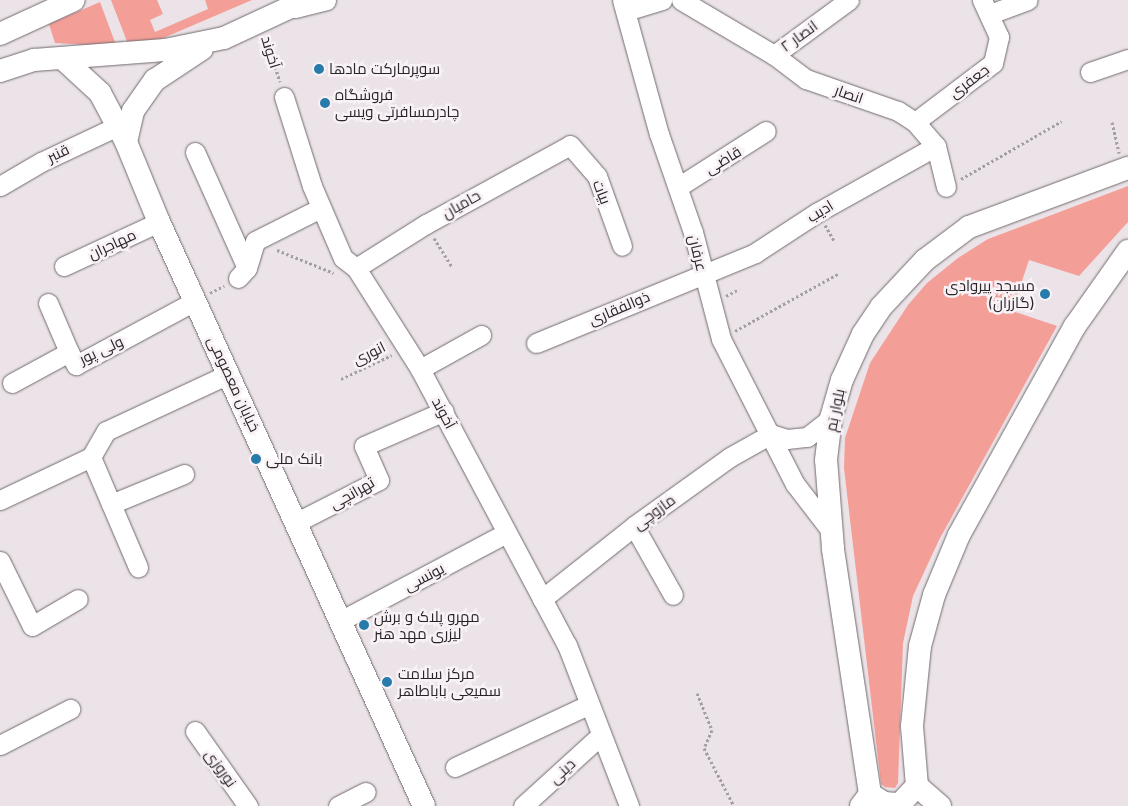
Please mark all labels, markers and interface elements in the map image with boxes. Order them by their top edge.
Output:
street label: انصار ۲ [777,17,821,55]
street label: آخوند [258,34,284,70]
place label: سوپرمارکت مادها [329,60,440,78]
street label: جعفری [945,60,993,102]
marker: سوپرمارکت مادها [313,63,325,75]
street label: انصار [832,81,866,107]
place label: فروشگاه چادرمسافرتی ویسی [335,85,459,120]
marker: فروشگاه چادرمسافرتی ویسی [319,97,331,109]
street label: قنبر [44,140,72,166]
street label: قاضی [702,142,744,178]
street label: بیات [589,177,615,207]
street label: حامیان [439,186,483,222]
street label: ادیب [804,196,836,226]
street label: مهاجران [85,225,139,263]
street label: عرفان [685,233,711,273]
place label: مسجد پیروادی (گازران) [945,276,1035,311]
street label: ذوالفقاری [586,287,652,329]
marker: مسجد پیروادی (گازران) [1039,288,1051,300]
street label: ولی پور [76,332,126,368]
street label: خیابان معصومی [204,333,264,435]
street label: انوری [350,337,388,369]
street label: بلوار بَم [822,387,848,433]
street label: آخوند [428,394,460,432]
place label: بانک ملی [266,450,322,468]
marker: بانک ملی [250,453,262,465]
street label: تهرانچی [326,473,378,513]
street label: مازوچی [629,491,679,533]
street label: یونسی [401,559,447,595]
place label: مهرو پلاک و برش لیزری مهد هنر [374,607,480,642]
marker: مهرو پلاک و برش لیزری مهد هنر [358,619,370,631]
place label: مرکز سلامت سمیعی باباطاهر [398,664,501,699]
marker: مرکز سلامت سمیعی باباطاهر [380,675,394,689]
street label: نوروزی [202,746,240,790]
street label: دینی [545,755,579,787]

